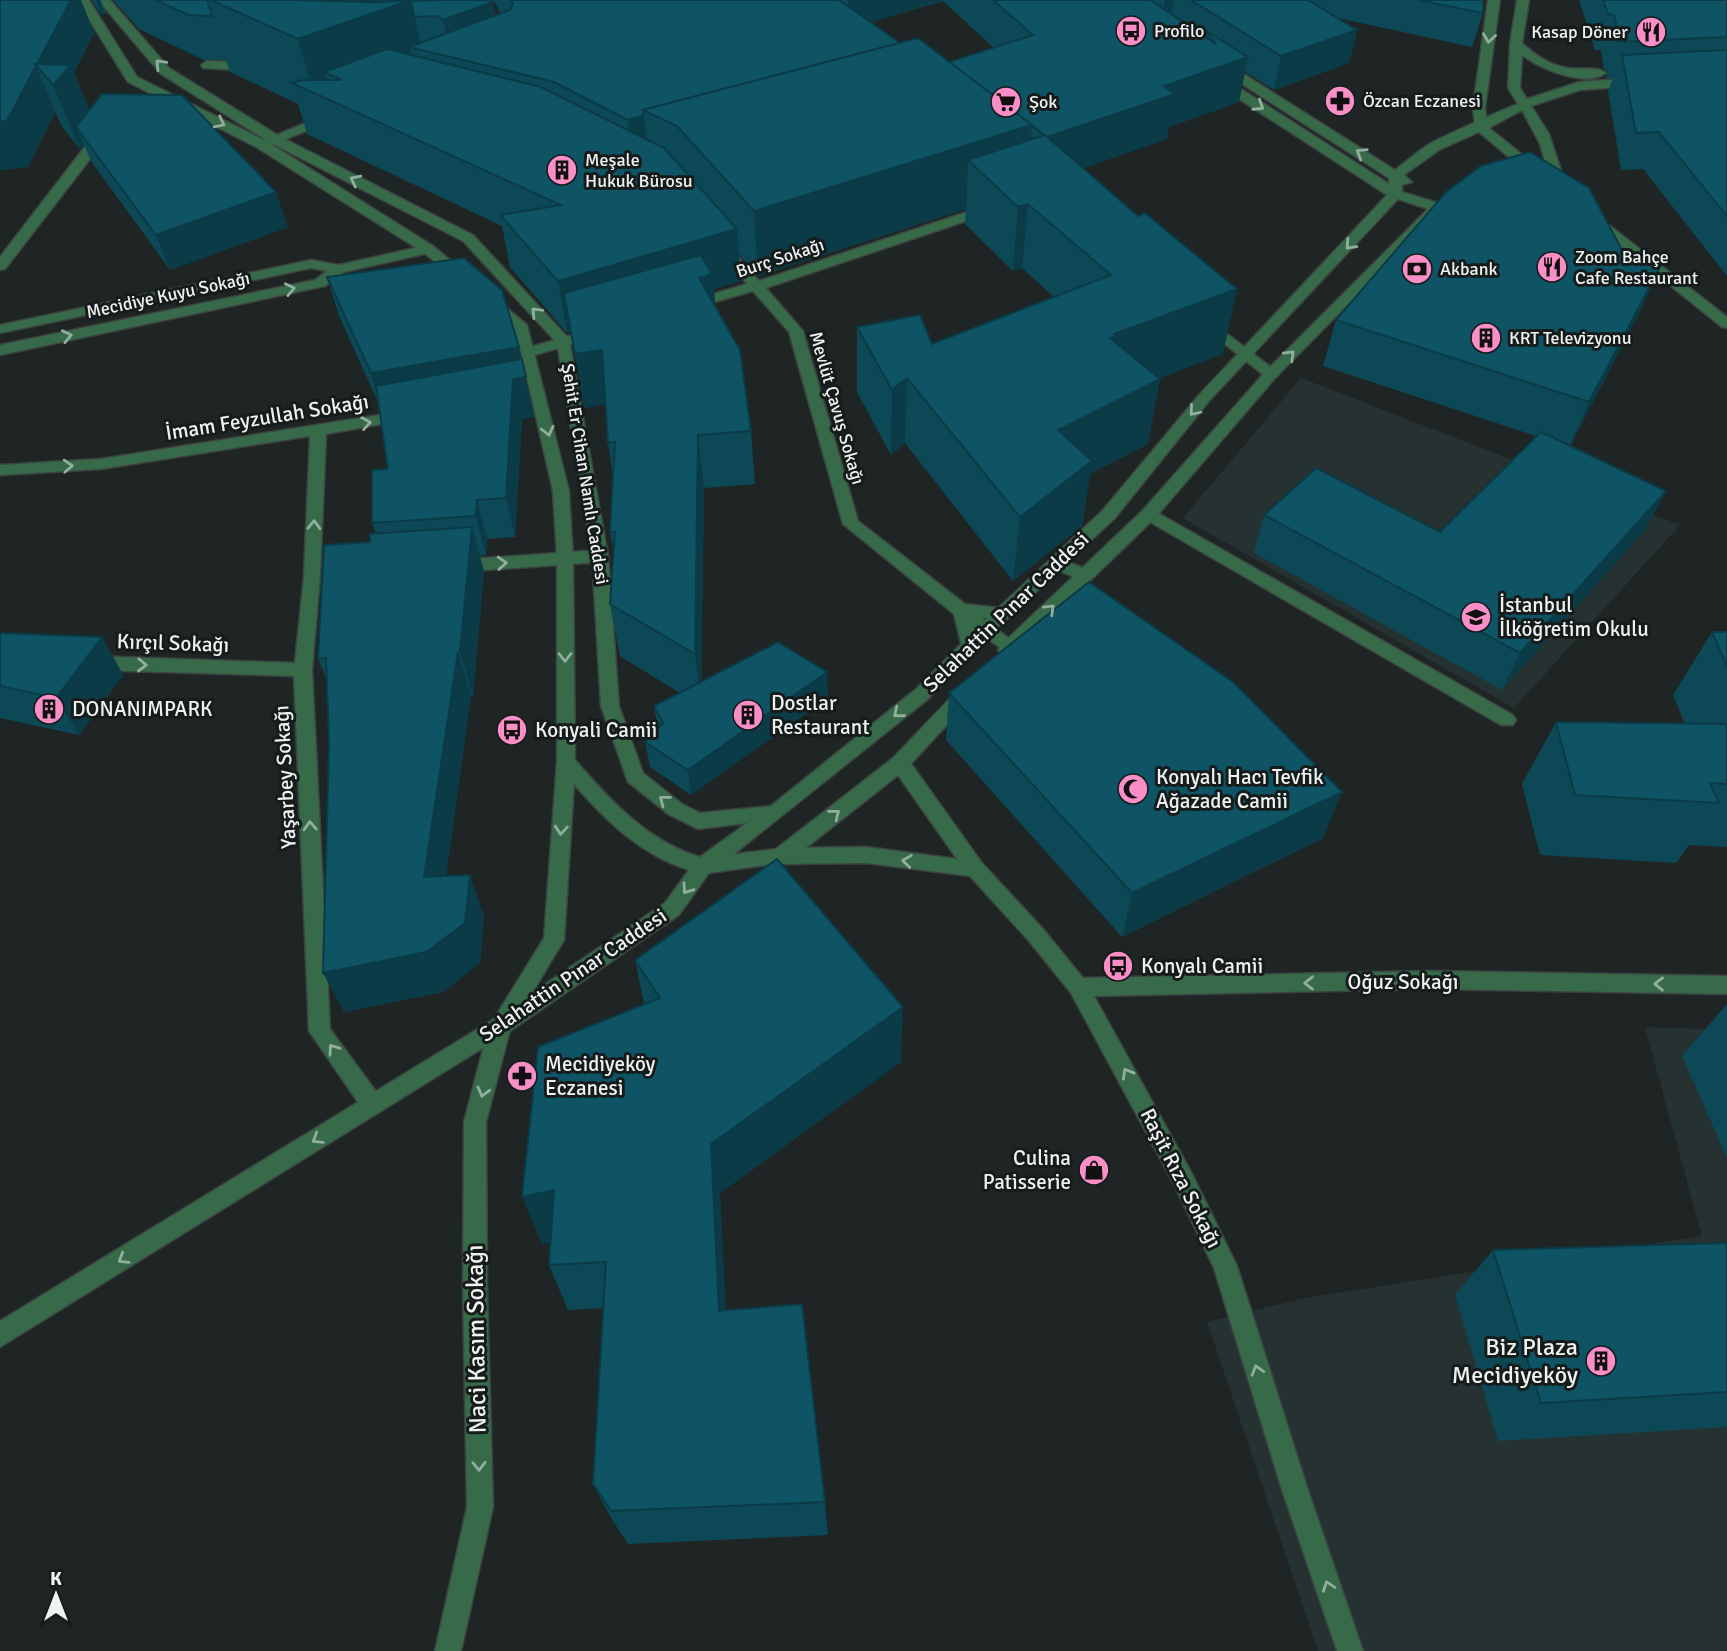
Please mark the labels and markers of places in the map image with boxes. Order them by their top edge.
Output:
bus stop icon: Profilo [1114,14,1148,48]
restaurant icon: Kasap Döner [1634,15,1668,49]
place label: Profilo [1154,20,1204,42]
place label: Kasap Döner [1531,21,1628,43]
pharmacy icon: Özcan Eczanesi [1323,84,1357,118]
supermarket icon: Şok [989,85,1023,119]
place label: Özcan Eczanesi [1363,90,1481,112]
place label: Şok [1029,91,1057,113]
place label: Meşale Hukuk Bürosu [585,149,693,192]
building icon: Meşale Hukuk Bürosu [545,153,579,187]
place label: Zoom Bahçe Cafe Restaurant [1575,246,1698,289]
restaurant icon: Zoom Bahçe Cafe Restaurant [1535,250,1569,284]
bank icon: Akbank [1400,252,1434,286]
place label: Akbank [1440,258,1498,280]
building icon: KRT Televizyonu [1469,321,1503,355]
place label: KRT Televizyonu [1509,327,1632,349]
place label: İstanbul İlköğretim Okulu [1499,592,1649,642]
school or university icon: İstanbul İlköğretim Okulu [1459,600,1493,634]
place label: Dostlar Restaurant [771,690,870,740]
building icon: DONANIMPARK [32,692,66,726]
place label: DONANIMPARK [72,696,213,722]
building icon: Dostlar Restaurant [731,698,765,732]
bus stop icon: Konyali Camii [495,713,529,747]
place label: Konyali Camii [535,717,657,743]
place label: Konyalı Hacı Tevfik Ağazade Camii [1156,764,1324,814]
mosque icon: Konyalı Hacı Tevfik Ağazade Camii [1116,772,1150,806]
bus stop icon: Konyalı Camii [1101,949,1135,983]
place label: Konyalı Camii [1141,953,1263,979]
place label: Mecidiyeköy Eczanesi [545,1051,656,1101]
pharmacy icon: Mecidiyeköy Eczanesi [505,1059,539,1093]
place label: Culina Patisserie [983,1145,1071,1195]
shop icon: Culina Patisserie [1077,1153,1111,1187]
place label: Biz Plaza Mecidiyeköy [1452,1332,1578,1390]
building icon: Biz Plaza Mecidiyeköy [1584,1344,1618,1378]

